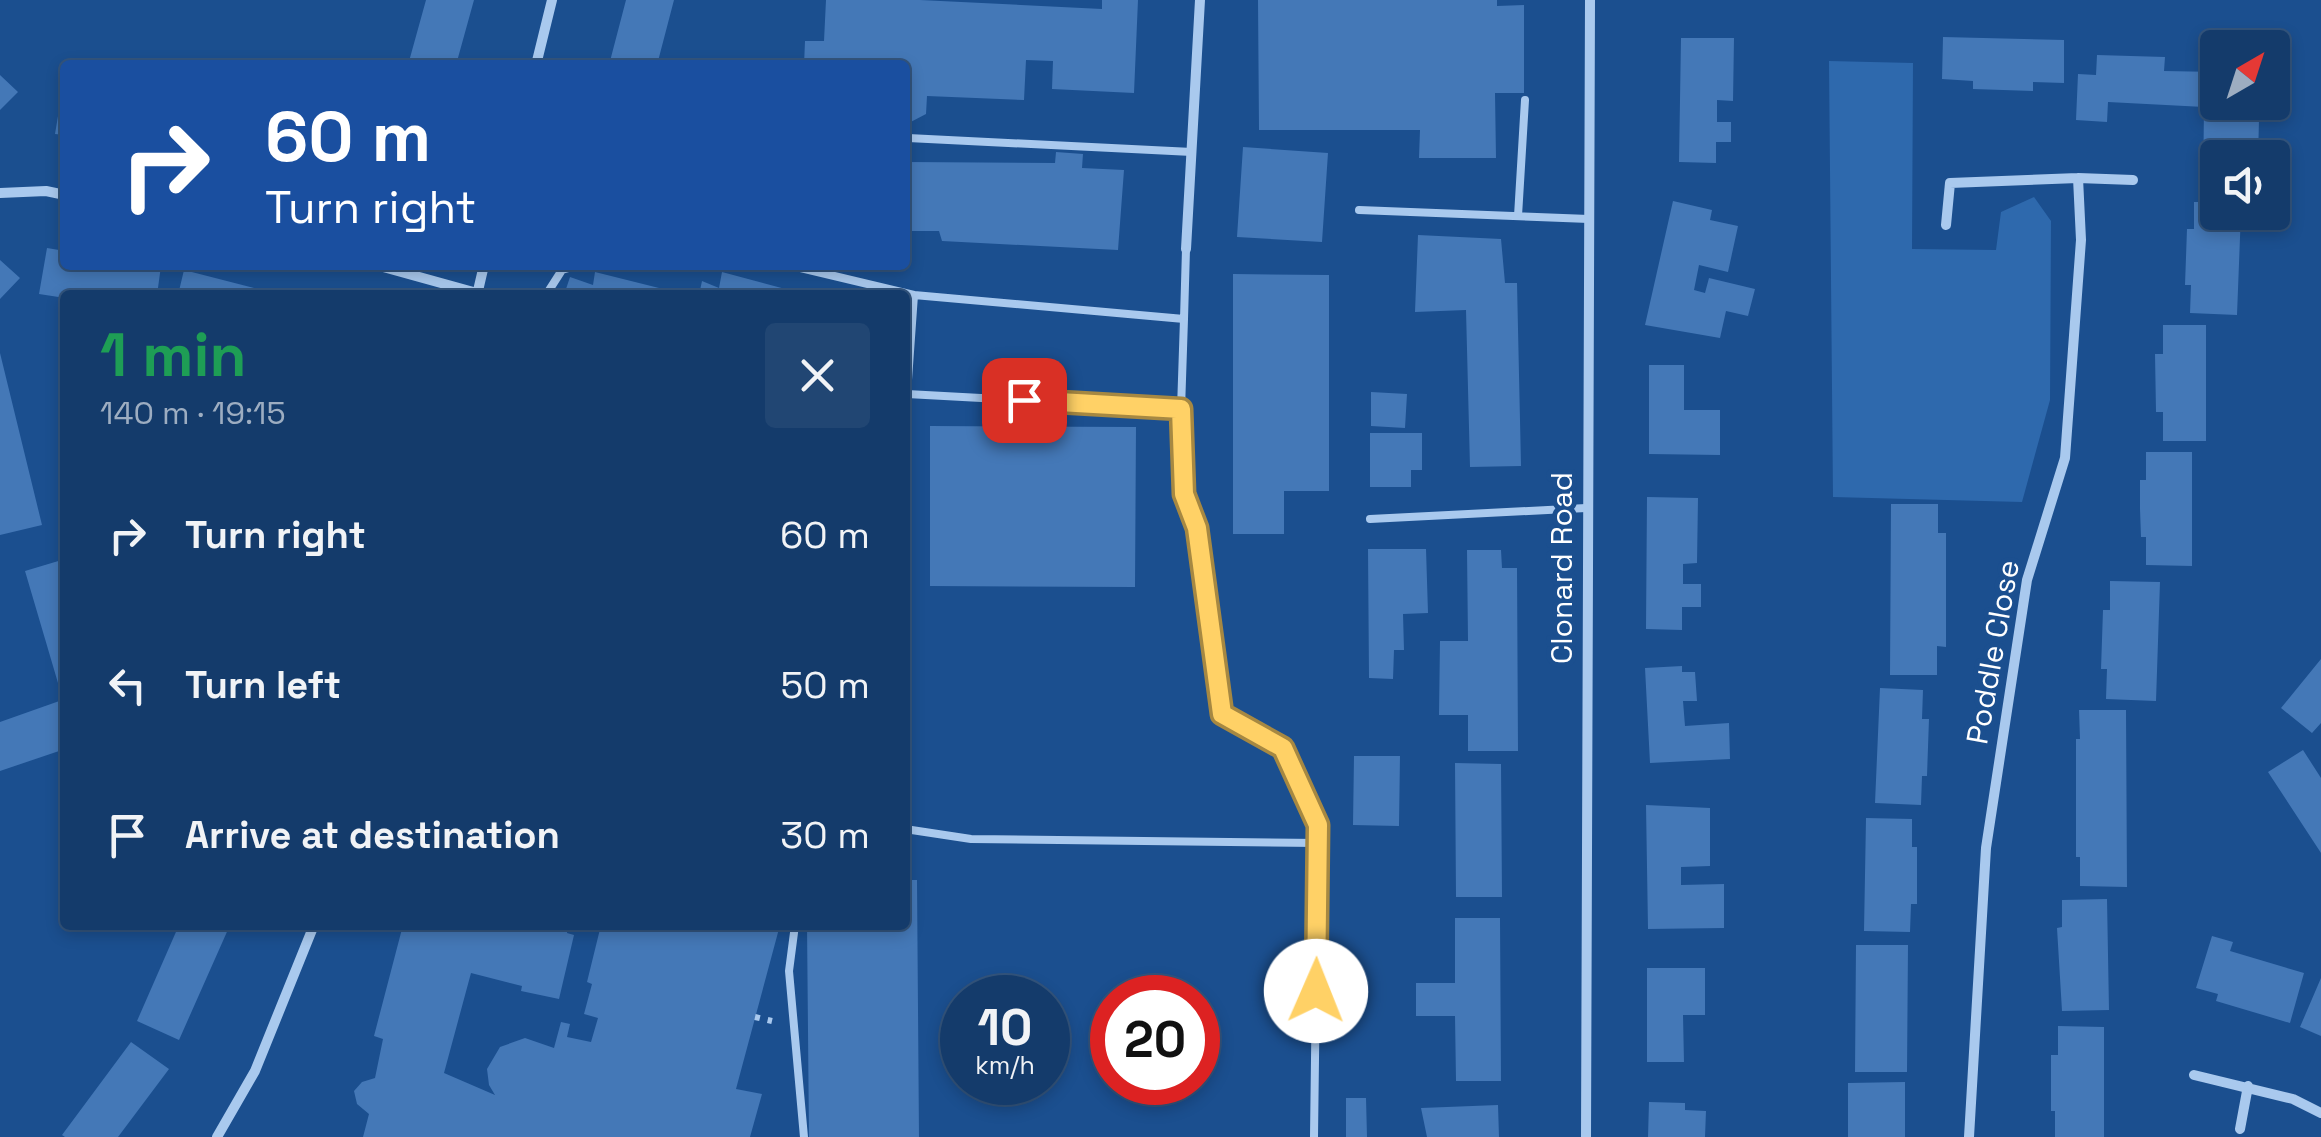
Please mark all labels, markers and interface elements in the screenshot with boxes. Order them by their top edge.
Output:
north arrow [2200,30,2290,120]
map controls [2200,30,2290,230]
text: 60 m [265,92,431,181]
icon: right [100,100,230,230]
button: sound [2200,140,2290,230]
text: Turn right [265,179,476,236]
text: 1 min [100,317,247,394]
button: close [765,323,870,428]
pin [982,358,1067,443]
icon: arrive [997,373,1052,428]
text: 140 m · 19:15 [100,393,286,433]
street label: Clonard Road [1542,472,1581,664]
icon: right [100,508,155,563]
text: Turn right [185,511,366,559]
text: 60 m [780,511,870,559]
street label: Poddle Close [1957,557,2028,747]
icon: left [100,658,155,713]
text: Turn left [185,661,341,709]
text: 50 m [780,661,870,709]
icon: arrive [100,808,155,863]
text: Arrive at destination [185,811,560,859]
text: 30 m [780,811,870,859]
position arrow [1264,939,1368,1043]
speed limit sign: 20 [1090,975,1220,1105]
text: 10 [978,996,1033,1060]
text: km/h [975,1049,1035,1081]

